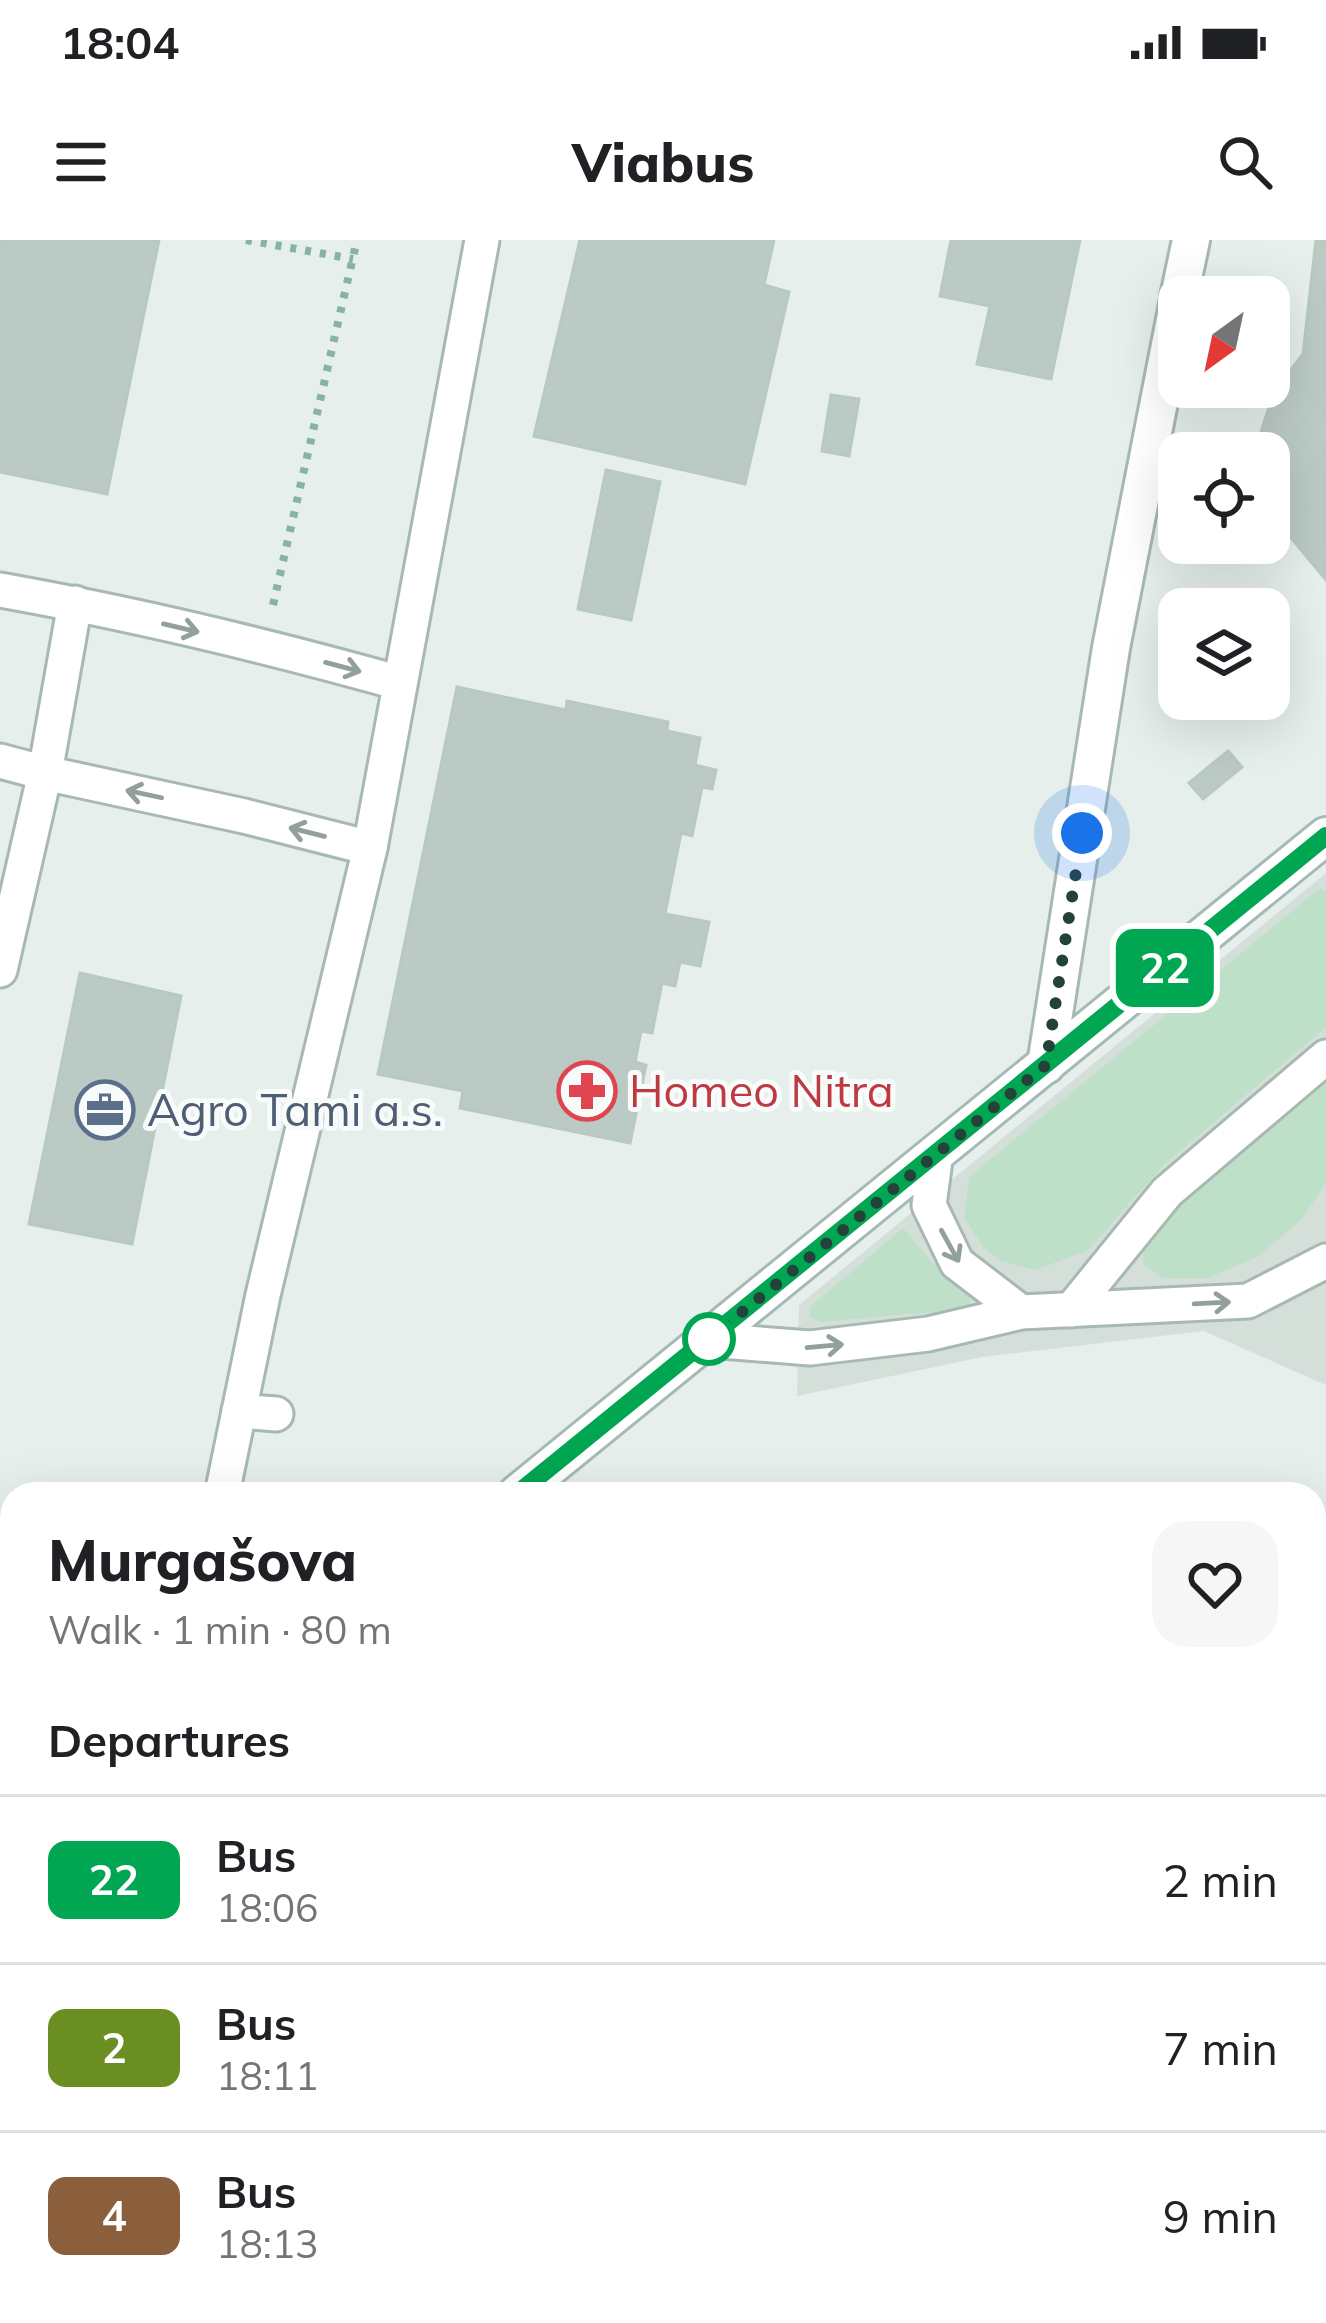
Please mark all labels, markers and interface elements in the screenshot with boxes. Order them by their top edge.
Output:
text: 18:04 [60,14,179,70]
text: Viabus [572,128,754,196]
icon: menu [48,129,114,195]
icon: search [1212,129,1278,195]
north arrow [1158,276,1290,408]
map controls [1158,276,1290,720]
button: locate [1158,432,1290,564]
button: layers [1158,588,1290,720]
one-way arrow [161,618,199,640]
one-way arrow [324,658,362,680]
one-way arrow [126,782,164,805]
your location [1052,803,1112,863]
one-way arrow [289,820,327,842]
line badge: 22 [1111,929,1219,1007]
text: 22 [1140,941,1190,994]
pharmacy icon: Homeo Nitra [556,1060,618,1122]
place label: Homeo Nitra [629,1062,894,1118]
office icon: Agro Tami a.s. [74,1079,136,1141]
place label: Agro Tami a.s. [147,1081,443,1137]
one-way arrow [939,1228,962,1263]
one-way arrow [1192,1291,1231,1314]
unlabelled marker [684,1314,734,1364]
one-way arrow [805,1334,844,1357]
button: heart [1152,1521,1278,1647]
text: Murgašova [48,1524,357,1595]
text: Walk · 1 min · 80 m [48,1605,392,1654]
text: Departures [48,1712,290,1768]
text: Bus [216,1827,296,1883]
text: 2 min [1163,1852,1278,1908]
text: 22 [89,1853,139,1906]
text: 18:06 [216,1883,319,1932]
text: Bus [216,1995,296,2051]
text: 7 min [1163,2020,1278,2076]
text: 2 [101,2021,127,2074]
text: 18:11 [216,2051,319,2100]
text: Bus [216,2163,296,2219]
text: 9 min [1163,2188,1278,2244]
text: 4 [101,2189,127,2242]
text: 18:13 [216,2219,319,2268]

